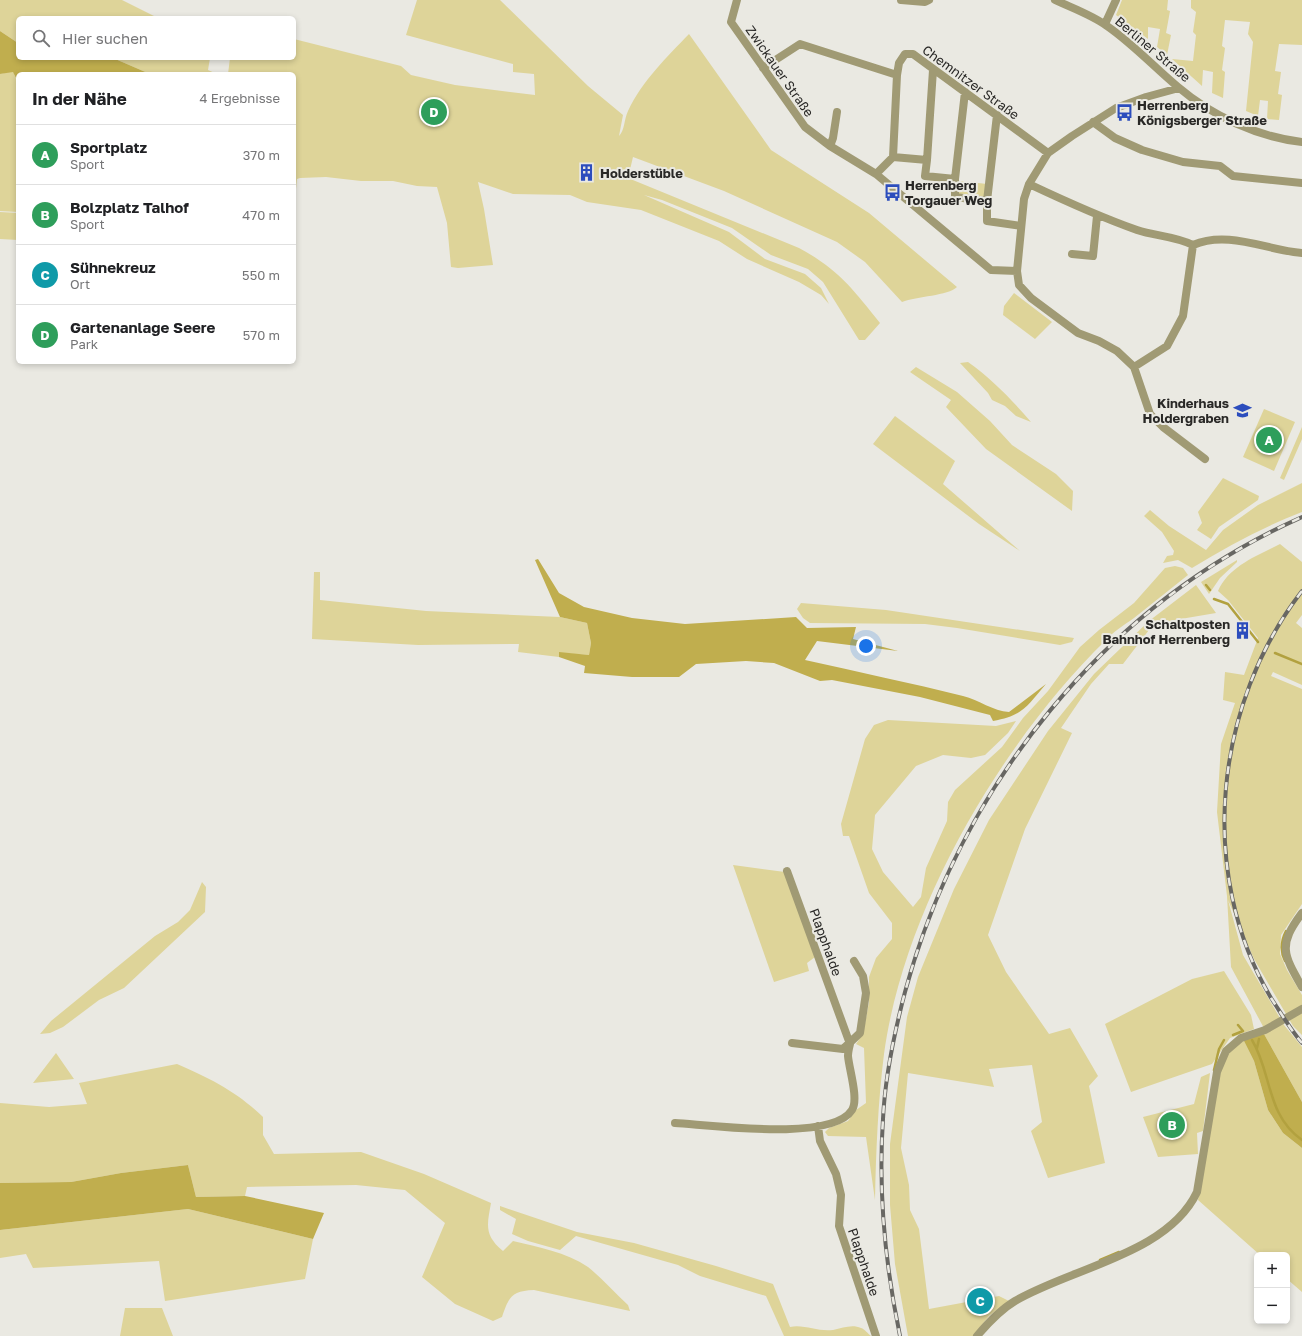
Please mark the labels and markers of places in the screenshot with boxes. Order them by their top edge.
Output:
pin: D [421,97,447,127]
place label: Herrenberg Königsberger Straße [1137,97,1267,128]
bus stop icon: Herrenberg Königsberger Straße [1114,102,1134,122]
building icon: Holderstüble [577,163,597,183]
place label: Holderstüble [600,165,683,181]
place label: Herrenberg Torgauer Weg [905,177,992,208]
bus stop icon: Herrenberg Torgauer Weg [882,182,902,202]
place label: Kinderhaus Holdergraben [1143,395,1229,426]
school or university icon: Kinderhaus Holdergraben [1232,400,1252,420]
pin: A [1256,425,1282,455]
place label: Schaltposten Bahnhof Herrenberg [1102,616,1230,647]
building icon: Schaltposten Bahnhof Herrenberg [1233,621,1253,641]
pin: B [1159,1110,1185,1140]
pin: C [967,1286,993,1316]

